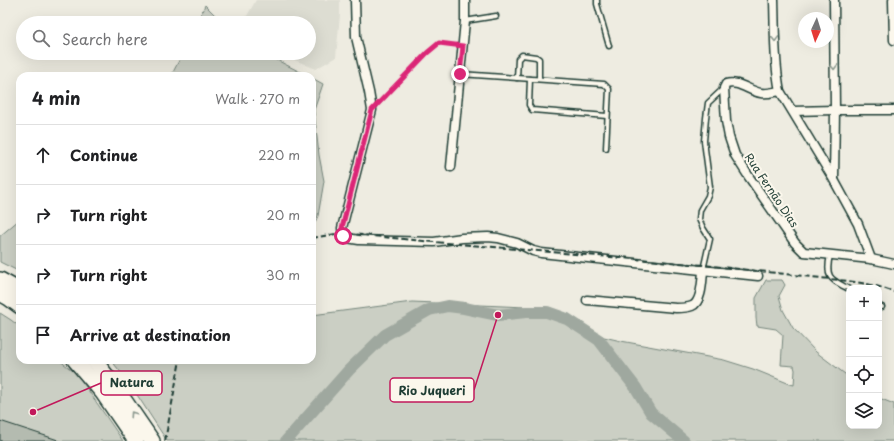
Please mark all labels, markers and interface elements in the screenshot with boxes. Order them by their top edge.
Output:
north arrow [798,12,834,48]
search box [16,16,316,60]
icon: search [30,27,52,49]
text: Search here [62,27,148,50]
one-way arrow [771,36,779,42]
one-way arrow [830,64,839,70]
route end [451,65,469,83]
text: 4 min [32,85,80,111]
text: Walk · 270 m [215,89,300,108]
text: Continue [70,143,138,166]
icon: ahead [32,144,54,166]
text: 220 m [258,145,300,164]
street label: Rua Fernão Dias [741,149,803,231]
text: Turn right [70,203,147,226]
icon: right [32,204,54,226]
text: 20 m [266,205,300,224]
route start [334,227,352,245]
text: Turn right [70,263,147,286]
icon: right [32,264,54,286]
text: 30 m [266,265,300,284]
map controls [846,285,882,429]
button: + [846,285,882,321]
button: − [846,321,882,357]
text: Arrive at destination [70,323,231,346]
icon: arrive [32,324,54,346]
button: locate [846,357,882,393]
callout: Natura [101,371,162,395]
text: Natura [110,373,155,391]
callout: Rio Juqueri [390,378,474,402]
text: Rio Juqueri [398,381,466,399]
button: layers [846,393,882,429]
one-way arrow [130,411,138,418]

